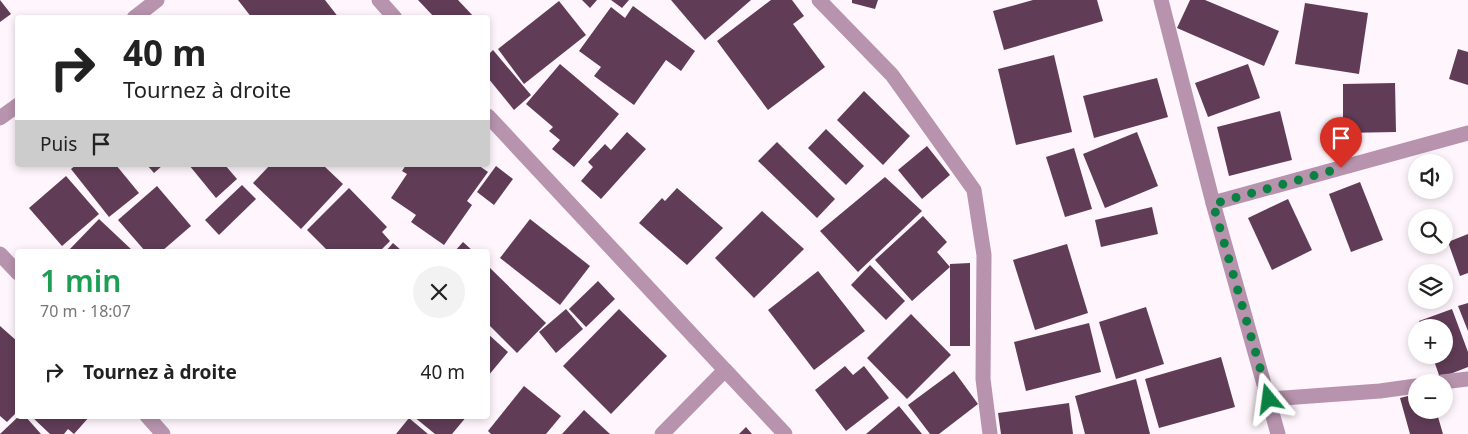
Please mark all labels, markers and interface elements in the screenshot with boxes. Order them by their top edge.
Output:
text: 40 m [123,29,206,76]
icon: right [40,35,105,100]
text: Tournez à droite [123,74,291,104]
pin [1320,117,1362,168]
icon: arrive [1327,124,1355,152]
icon: arrive [87,130,115,158]
text: Puis [40,131,77,157]
map controls [1408,154,1453,419]
button: sound [1408,154,1453,199]
button: search [1408,209,1453,254]
text: 1 min [40,260,121,301]
button: layers [1408,264,1453,309]
button: close [413,266,465,318]
text: 70 m · 18:07 [40,300,131,322]
button: + [1408,319,1453,364]
icon: right [40,358,68,386]
text: Tournez à droite [83,359,237,385]
text: 40 m [421,359,465,385]
position arrow [1242,372,1294,424]
button: − [1408,374,1453,419]

